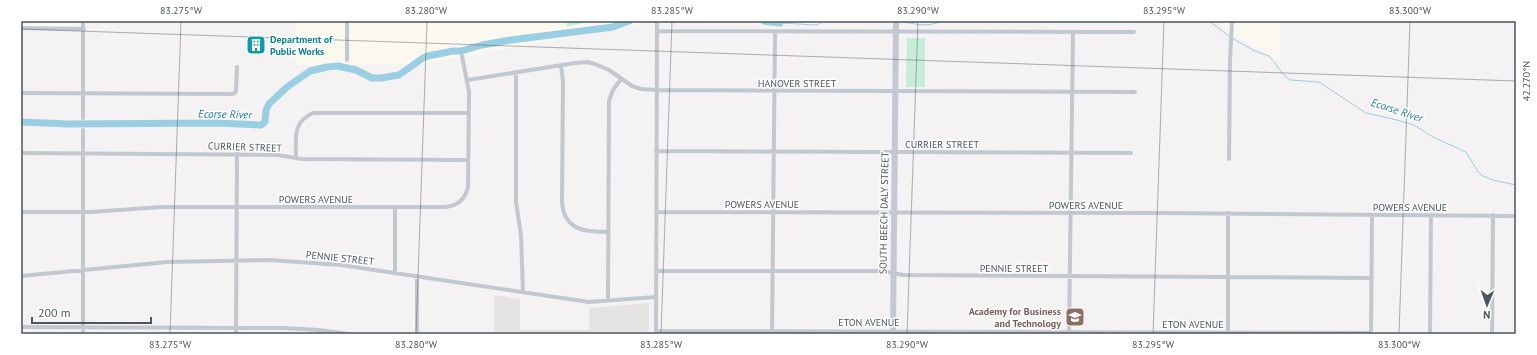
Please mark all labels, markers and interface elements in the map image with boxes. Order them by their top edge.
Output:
text: 83.275°W [160,4,203,17]
text: 83.280°W [405,4,448,17]
text: 83.285°W [651,4,694,17]
text: 83.290°W [897,4,940,17]
text: 83.295°W [1143,4,1186,17]
text: 83.300°W [1389,4,1432,17]
place label: Department of Public Works [270,33,333,58]
building icon: Department of Public Works [245,34,267,56]
text: 42.270°N [1520,61,1533,101]
street label: HANOVER STREET [758,77,837,90]
water label: Ecorse River [1369,95,1426,125]
water label: Ecorse River [198,107,253,121]
street label: CURRIER STREET [905,138,979,151]
street label: CURRIER STREET [208,139,283,155]
street label: SOUTH BEECH DALY STREET [876,151,892,274]
street label: POWERS AVENUE [279,193,353,206]
street label: POWERS AVENUE [725,198,799,211]
street label: POWERS AVENUE [1049,199,1123,212]
street label: POWERS AVENUE [1373,201,1447,214]
street label: PENNIE STREET [305,248,375,268]
street label: PENNIE STREET [980,262,1049,275]
north arrow [1467,285,1507,325]
scale bar [32,299,151,325]
text: 200 m [38,305,71,320]
place label: Academy for Business and Technology [969,305,1061,330]
school or university icon: Academy for Business and Technology [1064,306,1086,328]
text: N [1483,308,1491,322]
street label: ETON AVENUE [838,316,900,329]
street label: ETON AVENUE [1162,318,1224,331]
text: 83.275°W [149,338,192,351]
text: 83.280°W [395,338,438,351]
text: 83.285°W [640,338,683,351]
text: 83.290°W [886,338,929,351]
text: 83.295°W [1132,338,1175,351]
text: 83.300°W [1378,338,1421,351]

